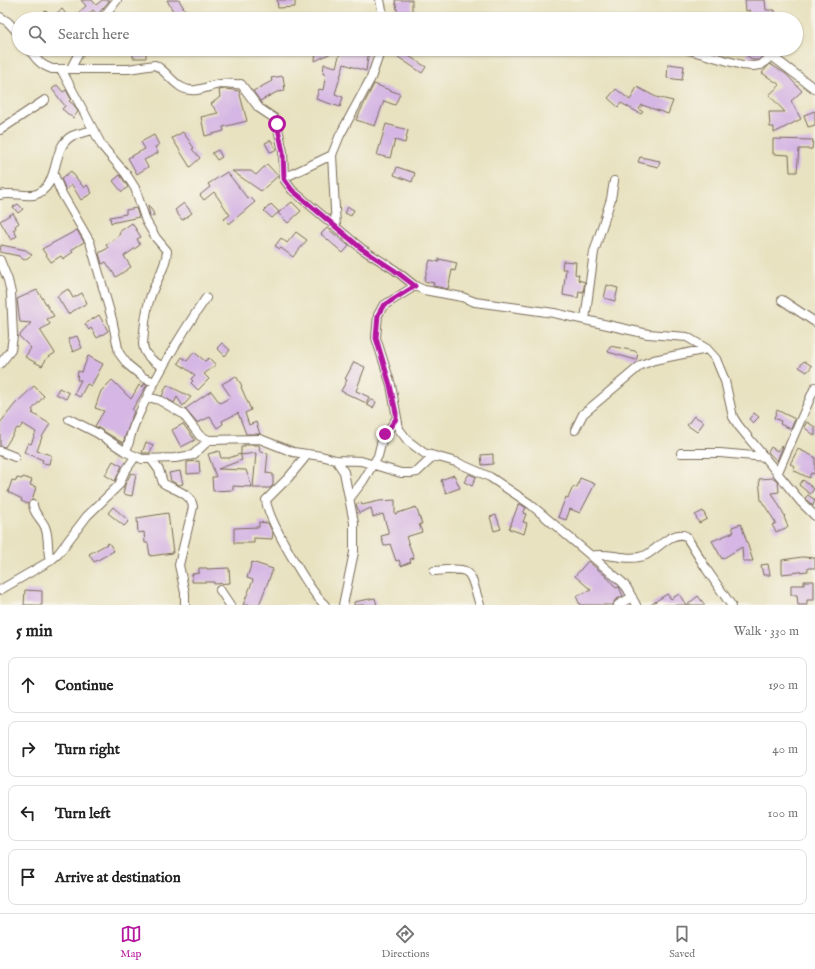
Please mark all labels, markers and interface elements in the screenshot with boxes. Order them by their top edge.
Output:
search box [12,12,803,56]
icon: search [26,23,48,45]
text: Search here [58,25,129,44]
route start [268,115,286,133]
route end [376,425,394,443]
text: 5 min [16,621,53,642]
text: Walk · 330 m [734,623,799,640]
icon: ahead [17,674,39,696]
text: Continue [55,676,113,695]
text: 190 m [768,677,798,694]
icon: right [17,738,39,760]
text: Turn right [55,740,120,759]
text: 40 m [772,741,798,758]
icon: left [17,802,39,824]
text: Turn left [55,804,111,823]
text: 100 m [768,805,798,822]
icon: arrive [17,866,39,888]
text: Arrive at destination [55,868,181,887]
tab: Map [120,923,142,961]
tab: Directions [382,923,429,961]
tab: Saved [669,923,695,961]

